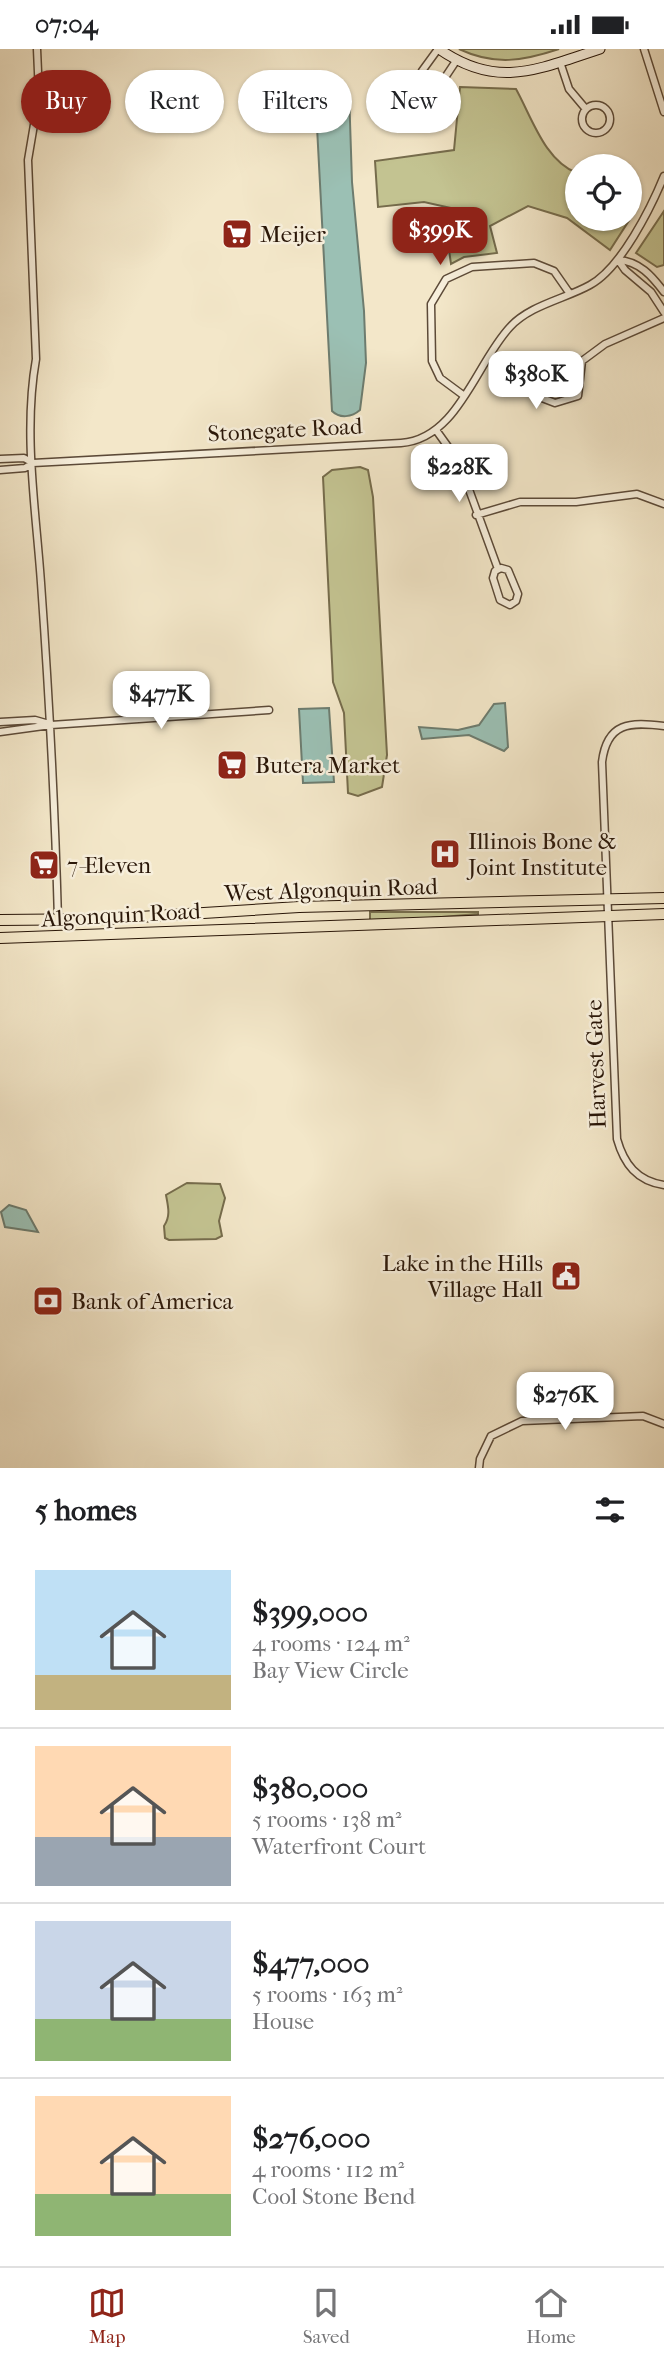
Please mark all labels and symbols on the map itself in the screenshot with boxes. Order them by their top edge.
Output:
pin: $399K [391,207,489,267]
supermarket icon: Meijer [220,217,254,251]
place label: Meijer [260,221,326,248]
pin: $380K [487,351,585,411]
street label: Stonegate Road [207,412,364,448]
pin: $228K [410,445,508,504]
pin: $477K [112,671,210,731]
supermarket icon: Butera Market [215,748,249,782]
place label: Butera Market [255,752,400,779]
place label: Illinois Bone & Joint Institute [466,828,616,881]
hospital icon: Illinois Bone & Joint Institute [428,837,462,871]
supermarket icon: 7-Eleven [27,848,61,882]
place label: 7-Eleven [67,852,152,879]
street label: West Algonquin Road [223,873,439,907]
street label: Algonquin Road [40,897,202,933]
street label: Harvest Gate [580,999,612,1129]
place label: Lake in the Hills Village Hall [382,1250,544,1303]
public building icon: Lake in the Hills Village Hall [549,1259,583,1293]
bank icon: Bank of America [31,1284,65,1318]
place label: Bank of America [71,1288,234,1315]
pin: $276K [516,1373,614,1432]

